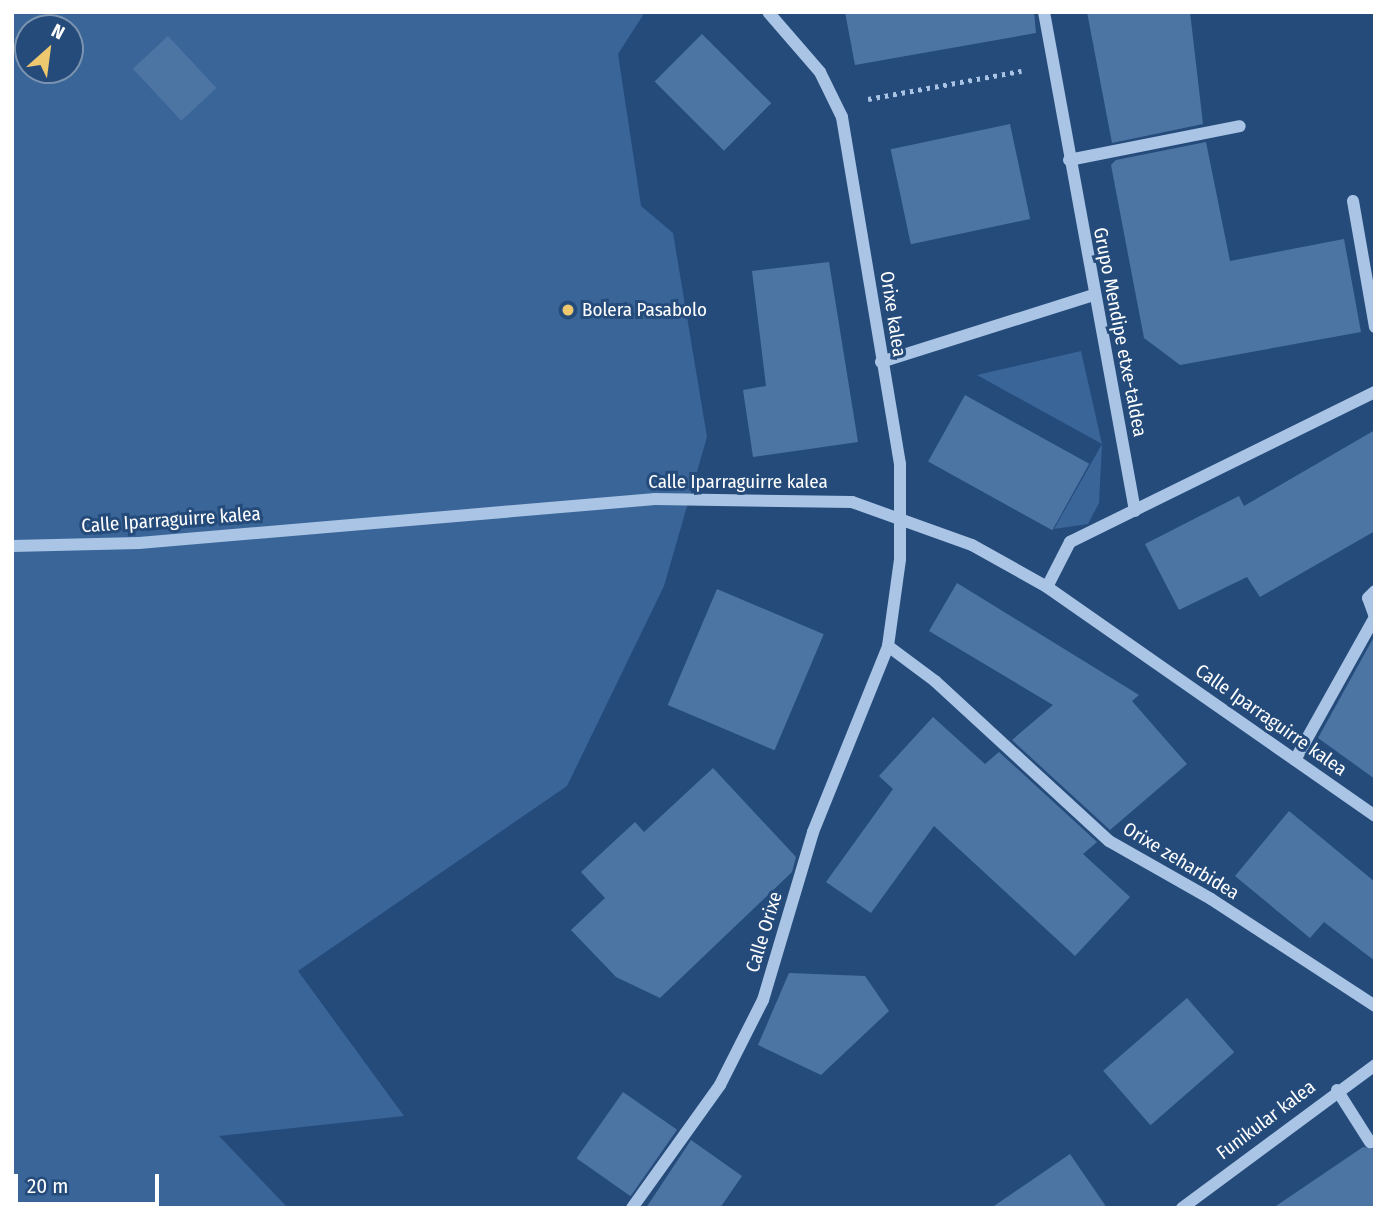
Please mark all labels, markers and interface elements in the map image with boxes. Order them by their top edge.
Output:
north arrow [14,14,84,84]
text: N [48,19,69,45]
street label: Grupo Mendipe etxe-taldea [1089,225,1151,439]
street label: Orixe kalea [875,270,911,358]
place label: Bolera Pasabolo [582,299,707,321]
marker: Bolera Pasabolo [560,302,576,318]
street label: Calle Iparraguirre kalea [648,471,828,493]
street label: Calle Iparraguirre kalea [81,502,261,538]
street label: Calle Iparraguirre kalea [1191,659,1351,781]
street label: Orixe zeharbidea [1119,817,1243,905]
street label: Calle Orixe [741,889,787,975]
street label: Funikular kalea [1212,1076,1320,1164]
scale bar [18,1160,163,1204]
text: 20 m [27,1173,68,1199]

